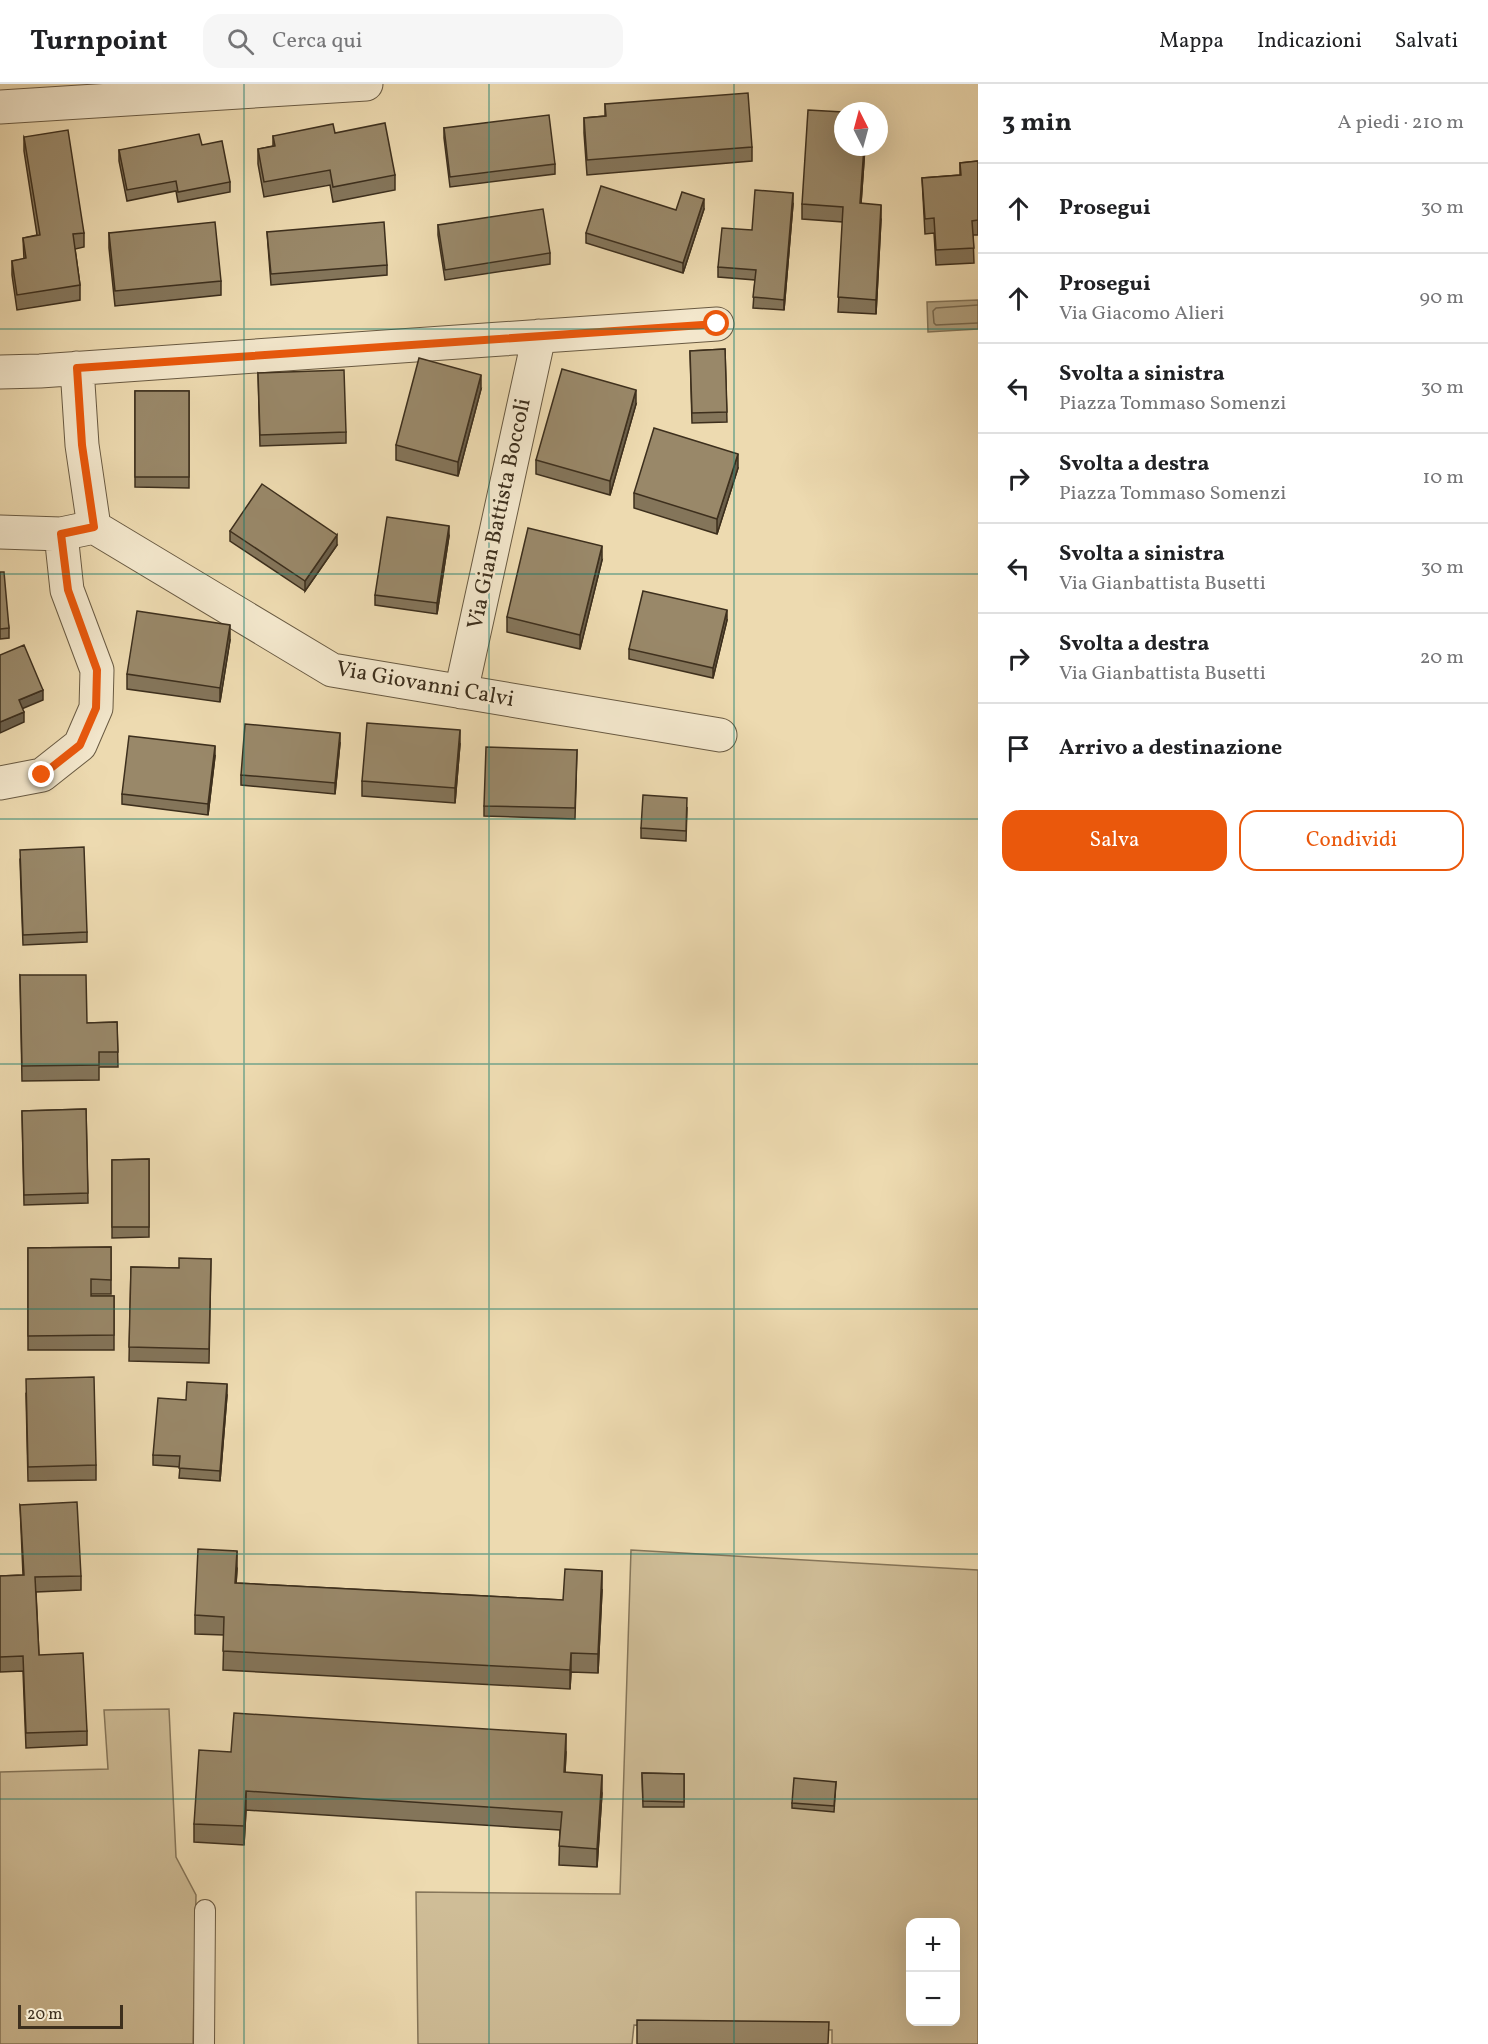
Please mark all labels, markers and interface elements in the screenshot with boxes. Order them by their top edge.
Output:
search box [203,14,623,68]
text: Turnpoint [30,22,167,61]
icon: search [224,25,257,58]
text: Cerca qui [272,26,362,57]
text: Mappa [1159,27,1224,56]
text: Indicazioni [1257,27,1362,56]
text: Salvati [1395,27,1458,56]
north arrow [834,102,888,156]
text: 3 min [1002,105,1072,141]
text: A piedi · 210 m [1338,109,1464,137]
icon: ahead [1002,192,1035,225]
text: Prosegui [1059,193,1151,224]
text: 30 m [1420,194,1464,222]
text: Prosegui [1059,269,1151,300]
icon: ahead [1002,282,1035,315]
text: 90 m [1420,284,1464,312]
text: Via Giacomo Alieri [1059,300,1224,328]
route start [703,310,729,336]
text: Svolta a sinistra [1059,359,1225,390]
icon: left [1002,372,1035,405]
text: 30 m [1420,374,1464,402]
text: Piazza Tommaso Somenzi [1059,390,1286,418]
street label: Via Gian Battista Boccoli [460,396,540,632]
text: Svolta a destra [1059,449,1210,480]
icon: right [1002,462,1035,495]
text: 10 m [1423,464,1464,492]
text: Piazza Tommaso Somenzi [1059,480,1286,508]
text: Svolta a sinistra [1059,539,1225,570]
icon: left [1002,552,1035,585]
text: 30 m [1420,554,1464,582]
text: Via Gianbattista Busetti [1059,570,1266,598]
text: Svolta a destra [1059,629,1210,660]
icon: right [1002,642,1035,675]
text: 20 m [1420,644,1464,672]
street label: Via Giovanni Calvi [334,654,516,716]
text: Via Gianbattista Busetti [1059,660,1266,688]
icon: arrive [1002,732,1035,765]
text: Arrivo a destinazione [1059,733,1282,764]
route end [28,761,54,787]
button: Salva [1002,810,1227,871]
button: Condividi [1239,810,1464,871]
map controls [906,1918,960,2026]
button: + [906,1918,960,1972]
button: − [906,1972,960,2026]
scale bar [18,2002,123,2030]
text: 20 m [27,2004,62,2026]

